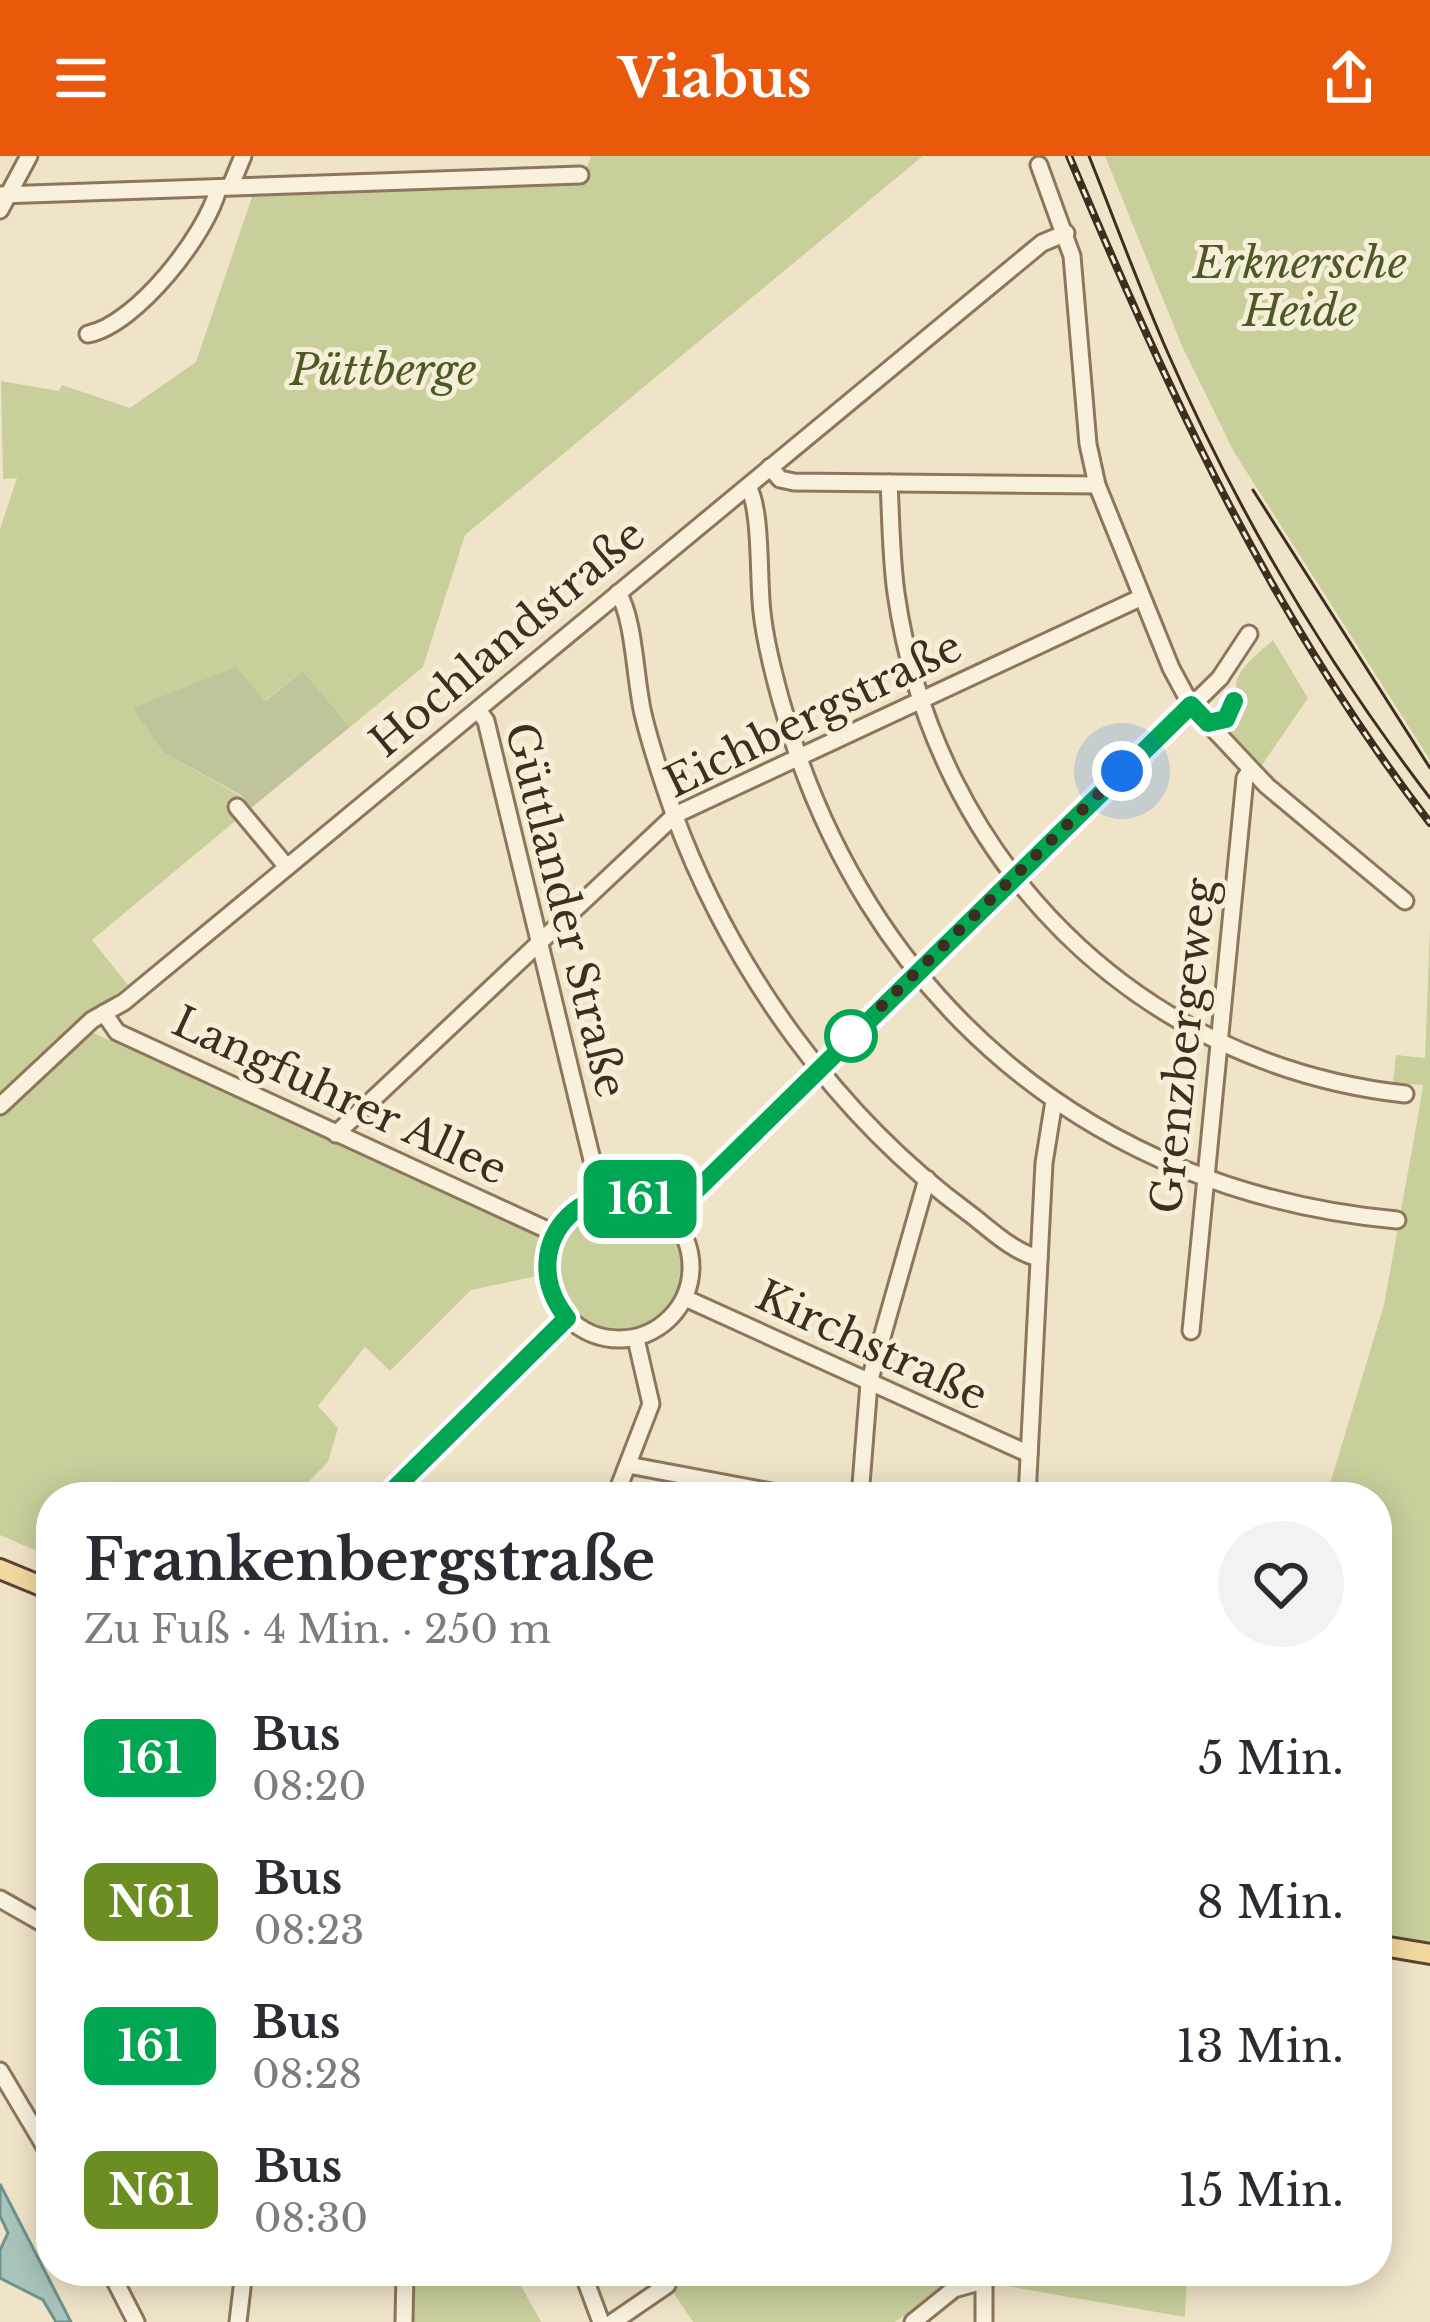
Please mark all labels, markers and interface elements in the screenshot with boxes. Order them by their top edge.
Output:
icon: menu [48,45,114,111]
text: Viabus [619,45,812,112]
icon: share [1316,45,1382,111]
park label: Erknersche Heide [1191,237,1407,337]
park label: Püttberge [289,344,476,396]
street label: Hochlandstraße [359,508,655,768]
street label: Eichbergstraße [656,620,970,808]
street label: Güttlander Straße [494,717,638,1103]
your location [1092,741,1152,801]
street label: Grenzbergeweg [1140,875,1227,1216]
street label: Langfuhrer Allee [164,995,516,1195]
unlabelled marker [826,1011,876,1061]
line badge: 161 [571,1160,709,1238]
text: 161 [608,1173,672,1225]
street label: Kirchstraße [748,1269,996,1421]
button: heart [1218,1521,1344,1647]
text: Frankenbergstraße [84,1525,655,1595]
text: Zu Fuß · 4 Min. · 250 m [84,1605,551,1654]
text: Bus [252,1706,340,1762]
text: 5 Min. [1198,1730,1344,1786]
text: 161 [118,1732,182,1784]
text: 08:20 [252,1762,366,1811]
text: Bus [254,1850,342,1906]
text: 8 Min. [1196,1874,1344,1930]
text: N61 [108,1876,194,1928]
text: 08:23 [254,1906,364,1955]
text: Bus [252,1994,340,2050]
text: 13 Min. [1176,2018,1344,2074]
text: 161 [118,2020,182,2072]
text: 08:28 [252,2050,362,2099]
text: Bus [254,2138,342,2194]
text: 15 Min. [1178,2162,1344,2218]
text: N61 [108,2164,194,2216]
text: 08:30 [254,2194,368,2243]

